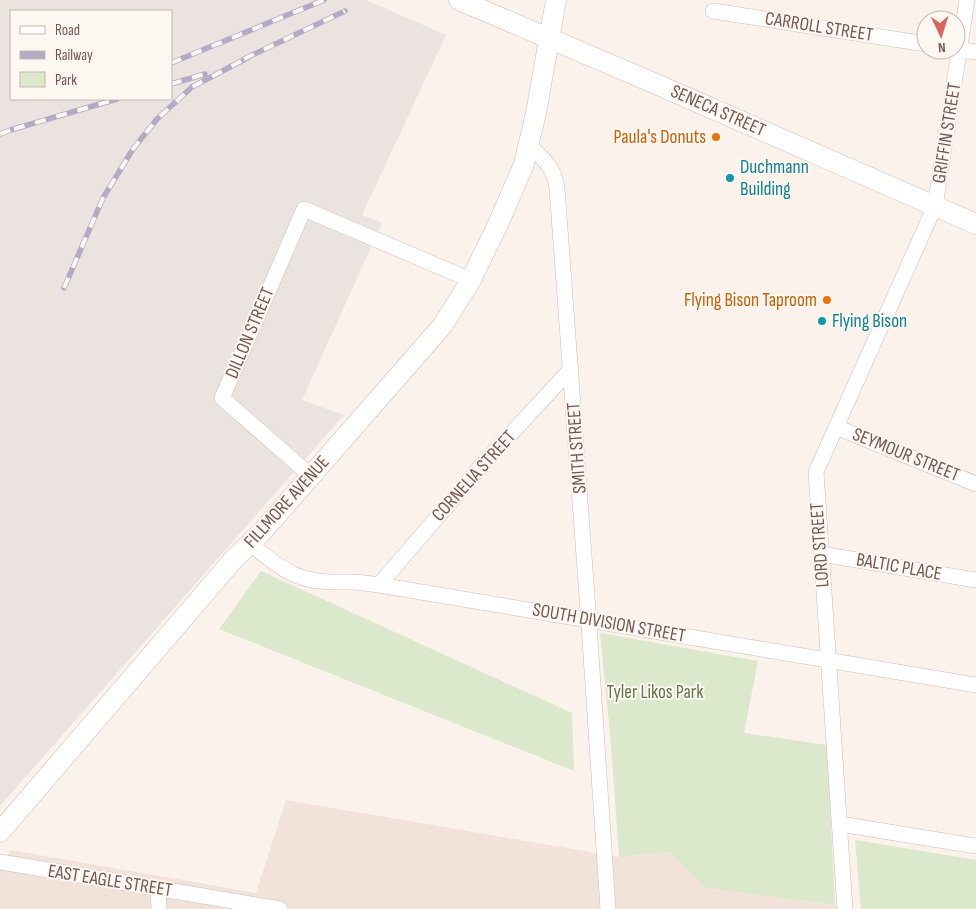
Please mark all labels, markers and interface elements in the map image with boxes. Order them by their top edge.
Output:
street label: CARROLL STREET [763,7,875,47]
legend [10,10,172,100]
north arrow [916,10,966,60]
text: Road [55,21,80,40]
text: N [938,39,946,56]
text: Railway [55,46,93,65]
text: Park [55,71,77,90]
street label: SENECA STREET [667,80,769,142]
street label: GRIFFIN STREET [928,81,966,185]
place label: Paula's Donuts [614,126,706,149]
marker: Paula's Donuts [710,131,722,143]
place label: Duchmann Building [740,156,809,201]
marker: Duchmann Building [724,172,736,184]
street label: DILLON STREET [220,284,280,382]
place label: Flying Bison Taproom [684,289,817,312]
marker: Flying Bison Taproom [821,294,833,306]
place label: Flying Bison [832,310,907,333]
marker: Flying Bison [816,315,828,327]
street label: SMITH STREET [562,401,592,494]
street label: SEYMOUR STREET [849,423,963,487]
street label: CORNELIA STREET [427,425,521,526]
street label: FILLMORE AVENUE [239,451,335,553]
street label: LORD STREET [806,501,834,588]
street label: BALTIC PLACE [854,548,944,586]
street label: SOUTH DIVISION STREET [531,598,687,648]
park label: Tyler Likos Park [607,681,704,704]
street label: EAST EAGLE STREET [46,860,174,902]

